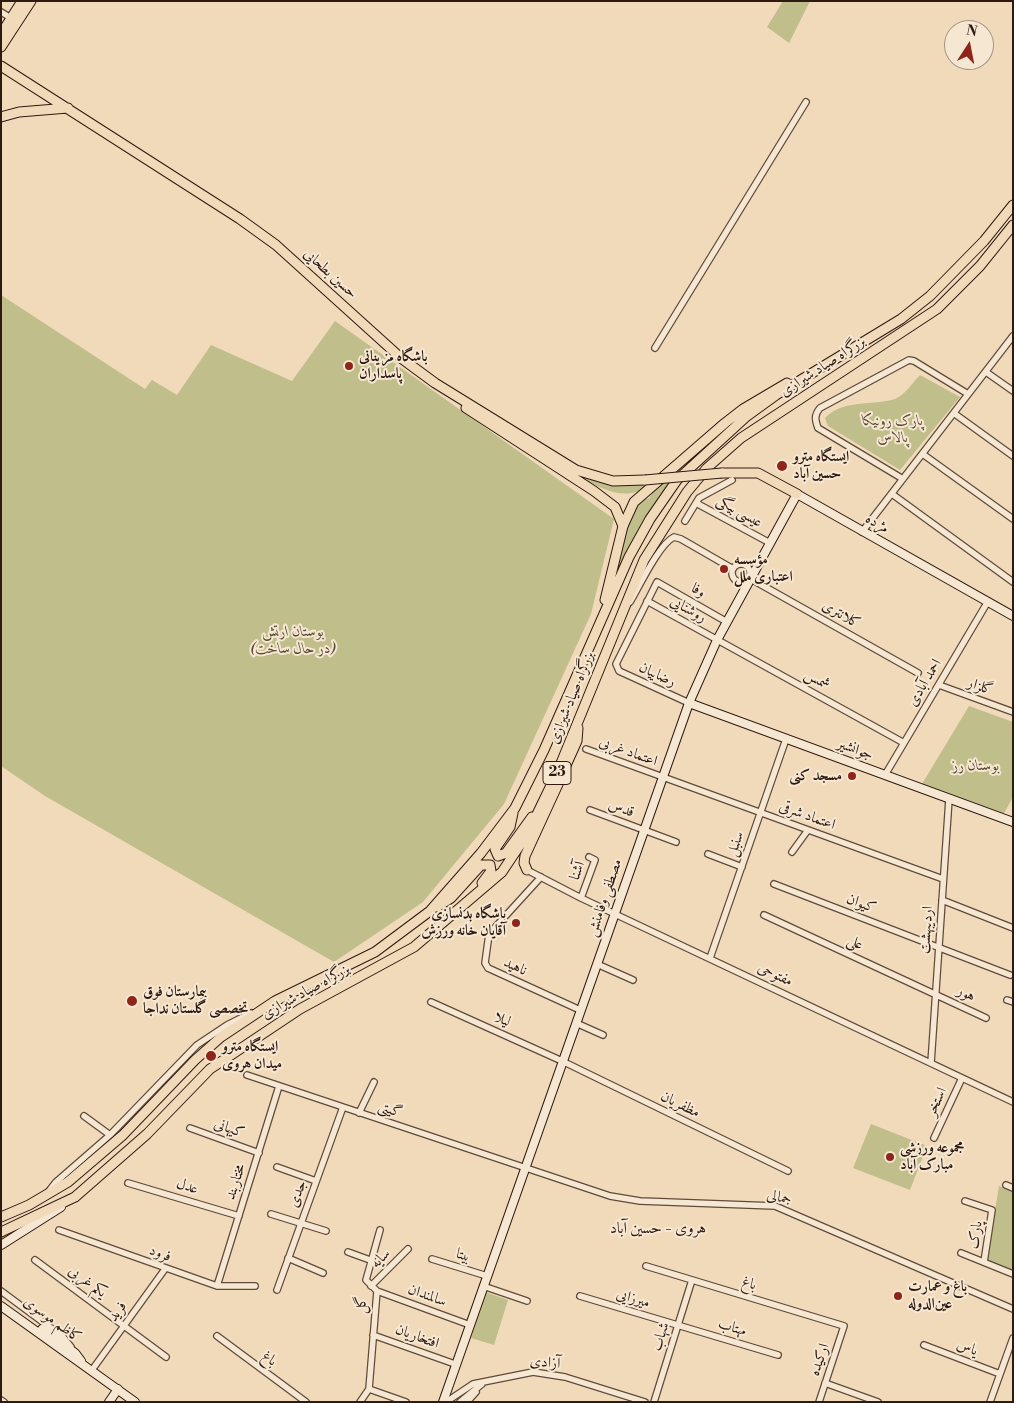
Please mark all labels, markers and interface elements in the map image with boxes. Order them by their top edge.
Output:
north arrow [944,20,994,70]
text: N [965,21,979,41]
street label: حسین بطحایی [299,245,361,303]
street label: بزرگراه صیاد شیرازی [777,333,869,401]
place label: باشگاه مزینانی پاسداران [359,348,427,383]
marker: باشگاه مزینانی پاسداران [343,360,355,372]
park label: پارک رونیکا پالاس [863,412,923,447]
place label: ایستگاه مترو حسین آباد [793,448,849,483]
marker: ایستگاه مترو حسین آباد [775,459,789,473]
street label: عیسی بیگی [713,492,765,532]
street label: مژده [862,510,892,538]
place label: مؤسسه اعتباری ملل [734,551,793,586]
marker: مؤسسه اعتباری ملل [718,563,730,575]
street label: وفا [687,580,709,602]
street label: روشنایی [667,593,709,627]
street label: کلانتری [819,597,863,633]
park label: بوستان ارتش (در حال ساخت) [251,623,335,658]
street label: بزرگراه صیاد شیرازی [545,649,599,747]
street label: احمد آبادی [904,656,946,710]
street label: رضاییان [636,659,678,691]
street label: شمس [801,666,833,694]
street label: گلزار [965,674,995,700]
street label: اعتماد غربی [596,733,660,771]
street label: جوانشیر [834,735,876,765]
park label: بوستان رز [952,757,1000,775]
road number: 23 [543,761,571,784]
place label: مسجد کنی [789,767,842,785]
marker: مسجد کنی [846,770,858,782]
street label: قدس [606,796,636,822]
street label: اعتماد شرقی [776,798,838,834]
street label: سنبل [723,829,749,859]
street label: مصطفی وفامنش [583,857,627,939]
street label: آشنا [566,859,590,883]
street label: کیوان [844,890,878,918]
place label: باشگاه بدنسازی آقایان خانه ورزش [421,905,506,940]
street label: اردیبهشت [916,905,938,955]
marker: باشگاه بدنسازی آقایان خانه ورزش [510,917,522,929]
street label: علی [844,932,866,954]
street label: ناهید [500,954,530,980]
street label: مفتوحی [755,959,795,991]
street label: بزرگراه صیاد شیرازی [259,960,353,1024]
street label: هور [954,982,978,1006]
place label: بیمارستان فوق تخصصی گلستان نداجا [143,983,248,1018]
marker: بیمارستان فوق تخصصی گلستان نداجا [125,994,139,1008]
street label: لیلا [491,1008,513,1032]
place label: ایستگاه مترو میدان هروی [222,1038,282,1073]
marker: ایستگاه مترو میدان هروی [204,1049,218,1063]
street label: استخر [923,1085,951,1119]
street label: مظفریان [657,1088,703,1122]
street label: گیتی [376,1098,404,1122]
street label: کیهانی [211,1115,247,1143]
place label: مجموعه ورزشی مبارک آباد [900,1139,964,1174]
marker: مجموعه ورزشی مبارک آباد [884,1151,896,1163]
street label: مختاربند [222,1162,250,1202]
street label: عدل [174,1175,200,1199]
street label: جدی [285,1178,311,1210]
street label: جمالی [765,1186,793,1210]
district label: هروی - حسین آباد [610,1219,706,1239]
street label: پارک [965,1220,987,1250]
street label: فرود [146,1242,174,1266]
street label: سایه [367,1245,395,1273]
street label: بیتا [454,1245,472,1267]
street label: یکم غربی [64,1262,110,1302]
street label: باغ [739,1273,759,1295]
place label: باغ و عمارت عین‌الدوله [908,1278,967,1313]
street label: سالمندان [405,1281,449,1311]
street label: میرزایی [614,1285,652,1313]
marker: باغ و عمارت عین‌الدوله [892,1290,904,1302]
street label: کاظم موسوی [20,1293,84,1347]
street label: گل [353,1296,371,1314]
street label: فرید [105,1298,131,1326]
street label: مهتاب [716,1315,748,1341]
street label: شهاب [648,1320,674,1354]
street label: افتخاریان [393,1321,441,1353]
street label: یاس [954,1336,980,1360]
street label: ارکیده [806,1341,834,1379]
street label: باغ [258,1347,280,1371]
street label: آزادی [529,1353,561,1373]

